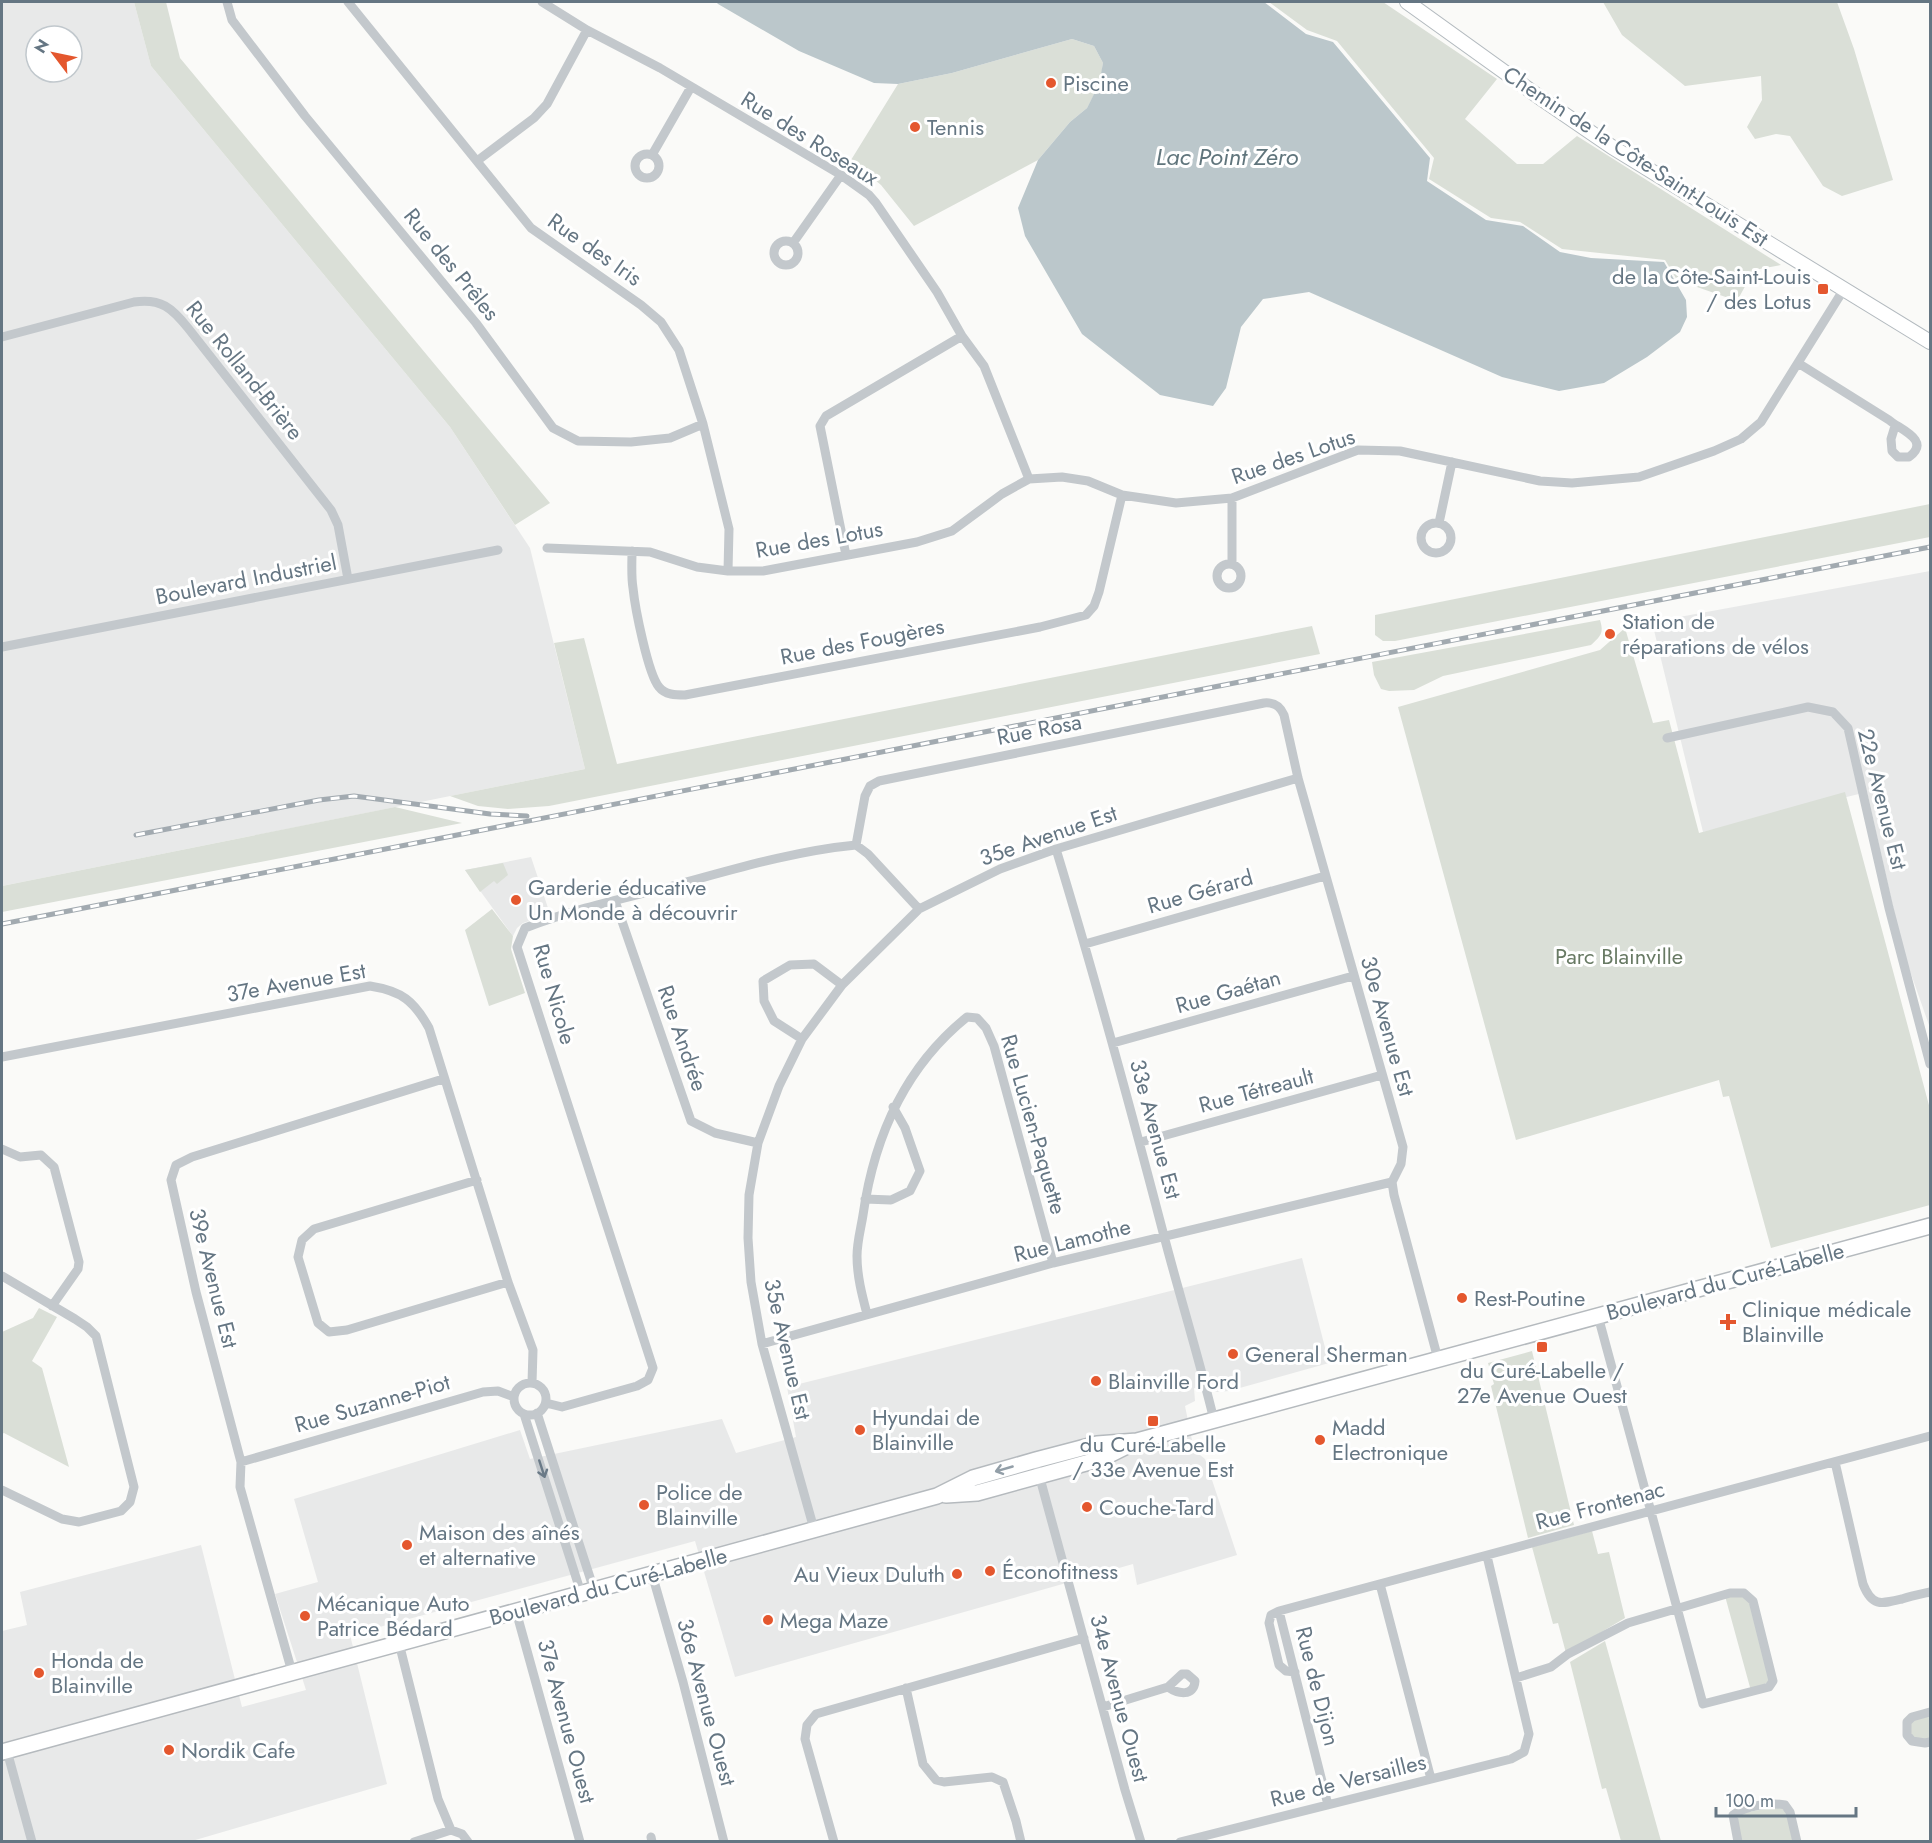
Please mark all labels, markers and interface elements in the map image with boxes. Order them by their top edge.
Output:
north arrow [24,24,84,84]
text: N [29,35,55,58]
street label: Chemin de la Côte-Saint-Louis Est [1497,58,1776,254]
place label: Piscine [1063,67,1129,99]
marker: Piscine [1044,76,1058,90]
street label: Rue des Roseaux [735,83,886,194]
place label: Tennis [927,111,984,143]
marker: Tennis [908,120,922,134]
water label: Lac Point Zéro [1156,139,1298,174]
street label: Rue des Prêles [397,201,507,327]
street label: Rue des Iris [541,205,649,293]
place label: de la Côte-Saint-Louis / des Lotus [1612,260,1811,317]
marker: de la Côte-Saint-Louis / des Lotus [1816,282,1830,296]
street label: Rue Rolland-Brière [179,293,311,447]
street label: Rue des Lotus [1227,420,1359,492]
street label: Rue des Lotus [753,512,885,566]
street label: Boulevard Industriel [153,546,339,612]
place label: Station de réparations de vélos [1622,605,1809,662]
street label: Rue des Fougères [777,609,947,673]
marker: Station de réparations de vélos [1603,627,1617,641]
street label: Rue Rosa [994,705,1084,753]
street label: 22e Avenue Est [1850,725,1916,874]
street label: 35e Avenue Est [975,796,1122,874]
street label: Rue Gérard [1143,861,1257,921]
place label: Garderie éducative Un Monde à découvrir [528,871,738,928]
marker: Garderie éducative Un Monde à découvrir [509,893,523,907]
street label: Rue Nicole [525,940,585,1048]
park label: Parc Blainville [1555,940,1683,972]
street label: 30e Avenue Est [1353,952,1423,1101]
street label: 37e Avenue Est [224,954,369,1010]
street label: Rue Gaétan [1172,961,1284,1021]
street label: Rue Andrée [650,981,716,1095]
street label: Rue Lucien-Paquette [993,1030,1075,1218]
street label: 33e Avenue Est [1122,1056,1190,1203]
street label: Rue Tétreault [1195,1059,1318,1121]
street label: 39e Avenue Est [181,1205,247,1352]
street label: Rue Lamothe [1010,1210,1134,1270]
street label: Boulevard du Curé-Labelle [1602,1234,1848,1328]
street label: 35e Avenue Est [756,1275,820,1423]
place label: Rest-Poutine [1474,1282,1585,1314]
marker: Rest-Poutine [1455,1291,1469,1305]
place label: Clinique médicale Blainville [1742,1293,1911,1350]
marker: Clinique médicale Blainville [1719,1313,1737,1331]
place label: General Sherman [1245,1338,1408,1370]
marker: du Curé-Labelle / 27e Avenue Ouest [1535,1340,1549,1354]
marker: General Sherman [1226,1347,1240,1361]
place label: du Curé-Labelle / 27e Avenue Ouest [1457,1354,1628,1411]
street label: Rue Suzanne-Piot [291,1365,454,1440]
place label: Blainville Ford [1108,1365,1239,1397]
marker: Blainville Ford [1089,1374,1103,1388]
place label: Hyundai de Blainville [872,1401,980,1458]
place label: Madd Electronique [1332,1411,1448,1468]
marker: du Curé-Labelle / 33e Avenue Est [1146,1414,1160,1428]
marker: Hyundai de Blainville [853,1423,867,1437]
place label: du Curé-Labelle / 33e Avenue Est [1072,1428,1234,1485]
marker: Madd Electronique [1313,1433,1327,1447]
one-way arrow [538,1459,549,1478]
one-way arrow [995,1464,1014,1475]
street label: Rue Frontenac [1532,1472,1668,1538]
place label: Police de Blainville [656,1476,743,1533]
place label: Couche-Tard [1099,1491,1214,1523]
marker: Police de Blainville [637,1498,651,1512]
marker: Couche-Tard [1080,1500,1094,1514]
place label: Maison des aînés et alternative [419,1516,580,1573]
marker: Maison des aînés et alternative [400,1538,414,1552]
street label: Boulevard du Curé-Labelle [485,1539,731,1633]
place label: Éconofitness [1002,1555,1118,1587]
place label: Au Vieux Duluth [794,1558,945,1590]
marker: Éconofitness [983,1564,997,1578]
marker: Au Vieux Duluth [950,1567,964,1581]
place label: Mécanique Auto Patrice Bédard [317,1587,469,1644]
place label: Mega Maze [780,1604,888,1636]
marker: Mécanique Auto Patrice Bédard [298,1609,312,1623]
street label: 34e Avenue Ouest [1082,1611,1158,1786]
marker: Mega Maze [761,1613,775,1627]
street label: 36e Avenue Ouest [669,1615,745,1790]
street label: Rue de Dijon [1288,1623,1348,1749]
street label: 37e Avenue Ouest [530,1635,605,1807]
place label: Honda de Blainville [51,1644,144,1701]
marker: Honda de Blainville [32,1666,46,1680]
place label: Nordik Cafe [181,1734,295,1766]
marker: Nordik Cafe [162,1743,176,1757]
street label: Rue de Versailles [1267,1745,1429,1815]
scale bar [1716,1780,1856,1818]
text: 100 m [1725,1788,1774,1814]

